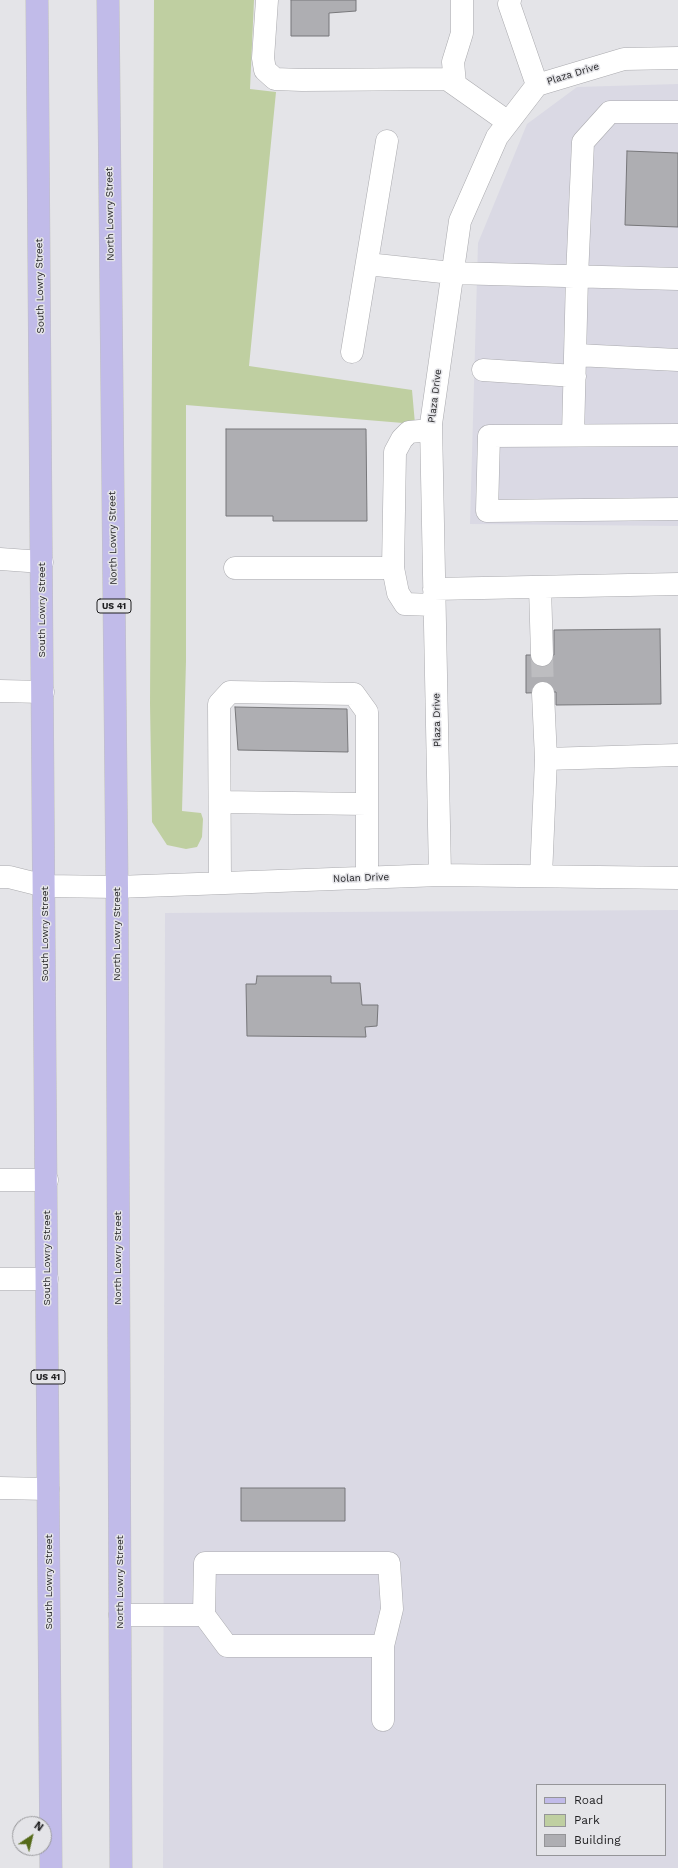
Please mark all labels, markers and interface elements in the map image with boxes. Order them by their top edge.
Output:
street label: Plaza Drive [545,60,601,88]
street label: North Lowry Street [103,167,117,261]
street label: South Lowry Street [33,238,47,334]
street label: Plaza Drive [426,368,444,424]
street label: North Lowry Street [106,491,120,585]
street label: South Lowry Street [36,562,48,658]
road number: US 41 [97,599,131,613]
street label: Plaza Drive [431,693,443,747]
street label: Nolan Drive [333,871,389,885]
street label: South Lowry Street [39,886,51,982]
street label: North Lowry Street [111,887,123,981]
street label: South Lowry Street [41,1210,53,1306]
street label: North Lowry Street [112,1211,124,1305]
road number: US 41 [31,1370,65,1384]
street label: South Lowry Street [43,1534,55,1630]
street label: North Lowry Street [114,1535,126,1629]
legend [536,1784,666,1856]
text: Road [574,1793,603,1807]
text: Park [574,1813,600,1827]
north arrow [12,1816,52,1856]
text: N [32,1819,46,1834]
text: Building [574,1833,621,1847]

